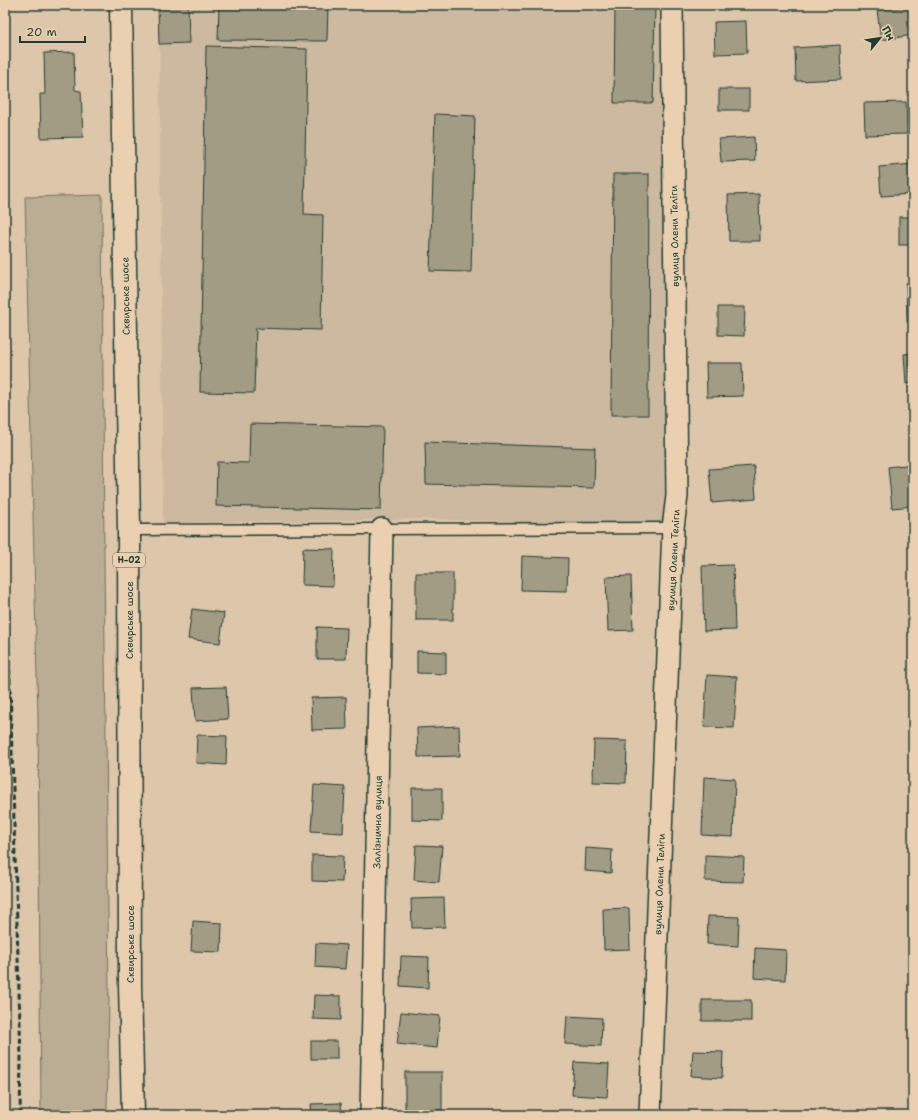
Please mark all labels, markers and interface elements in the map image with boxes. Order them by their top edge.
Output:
scale bar [20,18,85,44]
north arrow [860,18,900,58]
text: Пн [878,23,898,43]
text: 20 m [26,24,57,40]
street label: вулиця Олени Теліги [667,185,682,287]
street label: Сквирське шосе [118,257,133,335]
street label: вулиця Олени Теліги [664,508,683,611]
road number: Н-02 [113,553,145,567]
street label: Сквирське шосе [123,581,136,659]
street label: Залізнична вулиця [370,775,385,869]
street label: вулиця Олени Теліги [651,833,668,935]
street label: Сквирське шосе [124,905,137,983]

